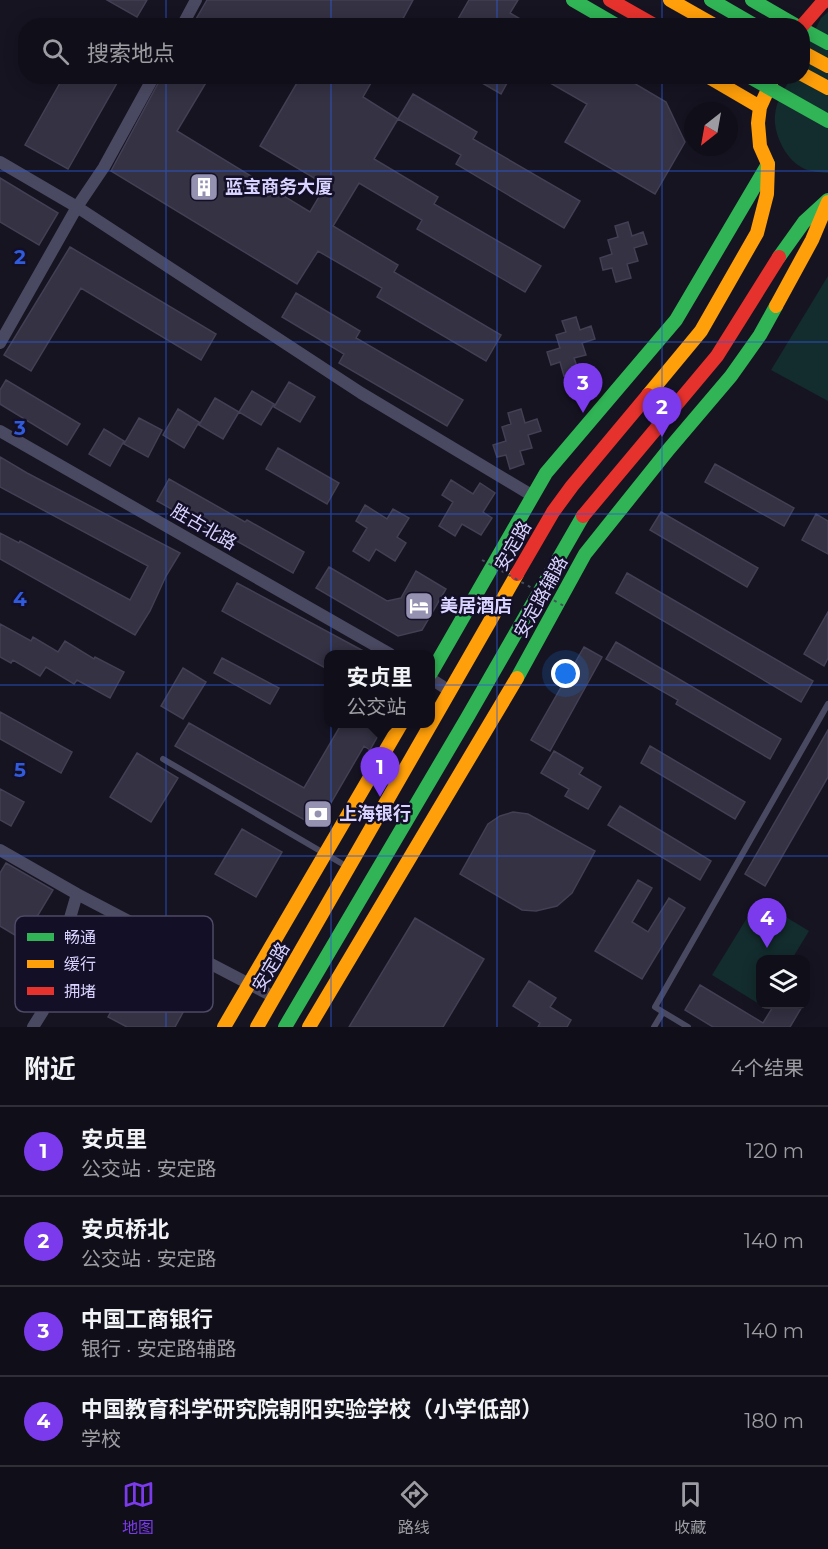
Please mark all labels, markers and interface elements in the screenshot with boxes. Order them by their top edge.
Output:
search box [18,18,810,84]
icon: search [39,35,72,68]
text: 搜索地点 [87,40,175,67]
north arrow [684,102,738,156]
building icon: 蓝宝商务大厦 [188,171,220,203]
place label: 蓝宝商务大厦 [225,176,333,198]
text: 2 [14,245,26,269]
pin: 3 [564,364,602,413]
pin: 2 [642,388,682,437]
text: 3 [13,416,26,440]
street label: 胜古北路 [167,499,241,555]
street label: 安定路 [490,517,536,575]
street label: 安定路辅路 [510,552,572,642]
text: 4 [13,587,27,611]
hotel icon: 美居酒店 [403,590,435,622]
place label: 美居酒店 [440,595,512,617]
popup [324,650,435,728]
your location [551,659,580,688]
text: 安贞里 [346,664,413,691]
text: 公交站 [346,695,406,719]
pin: 1 [360,748,400,797]
text: 5 [14,758,26,782]
bank icon: 上海银行 [302,798,334,830]
place label: 上海银行 [339,803,411,825]
pin: 4 [748,898,786,948]
legend [15,916,213,1012]
text: 畅通 [64,928,96,947]
street label: 安定路 [248,938,294,996]
text: 缓行 [64,955,96,974]
map controls [756,955,810,1009]
button: layers [756,955,810,1009]
text: 拥堵 [64,982,96,1001]
text: 附近 [24,1053,76,1085]
text: 4个结果 [731,1056,804,1080]
text: 安贞里 [81,1126,147,1153]
text: 1 [40,1139,47,1163]
text: 120 m [746,1139,804,1163]
text: 公交站 · 安定路 [81,1157,217,1181]
text: 安贞桥北 [81,1216,169,1243]
text: 2 [38,1229,49,1253]
text: 140 m [744,1229,804,1253]
text: 公交站 · 安定路 [81,1247,217,1271]
text: 中国工商银行 [81,1306,213,1333]
text: 3 [38,1319,49,1343]
text: 140 m [744,1319,804,1343]
text: 银行 · 安定路辅路 [81,1337,237,1361]
text: 中国教育科学研究院朝阳实验学校（小学低部） [81,1396,543,1423]
text: 4 [37,1409,50,1433]
text: 180 m [744,1409,804,1433]
text: 学校 [81,1427,121,1451]
tab: 地图 [122,1478,155,1538]
tab: 路线 [398,1478,431,1538]
tab: 收藏 [674,1478,707,1538]

